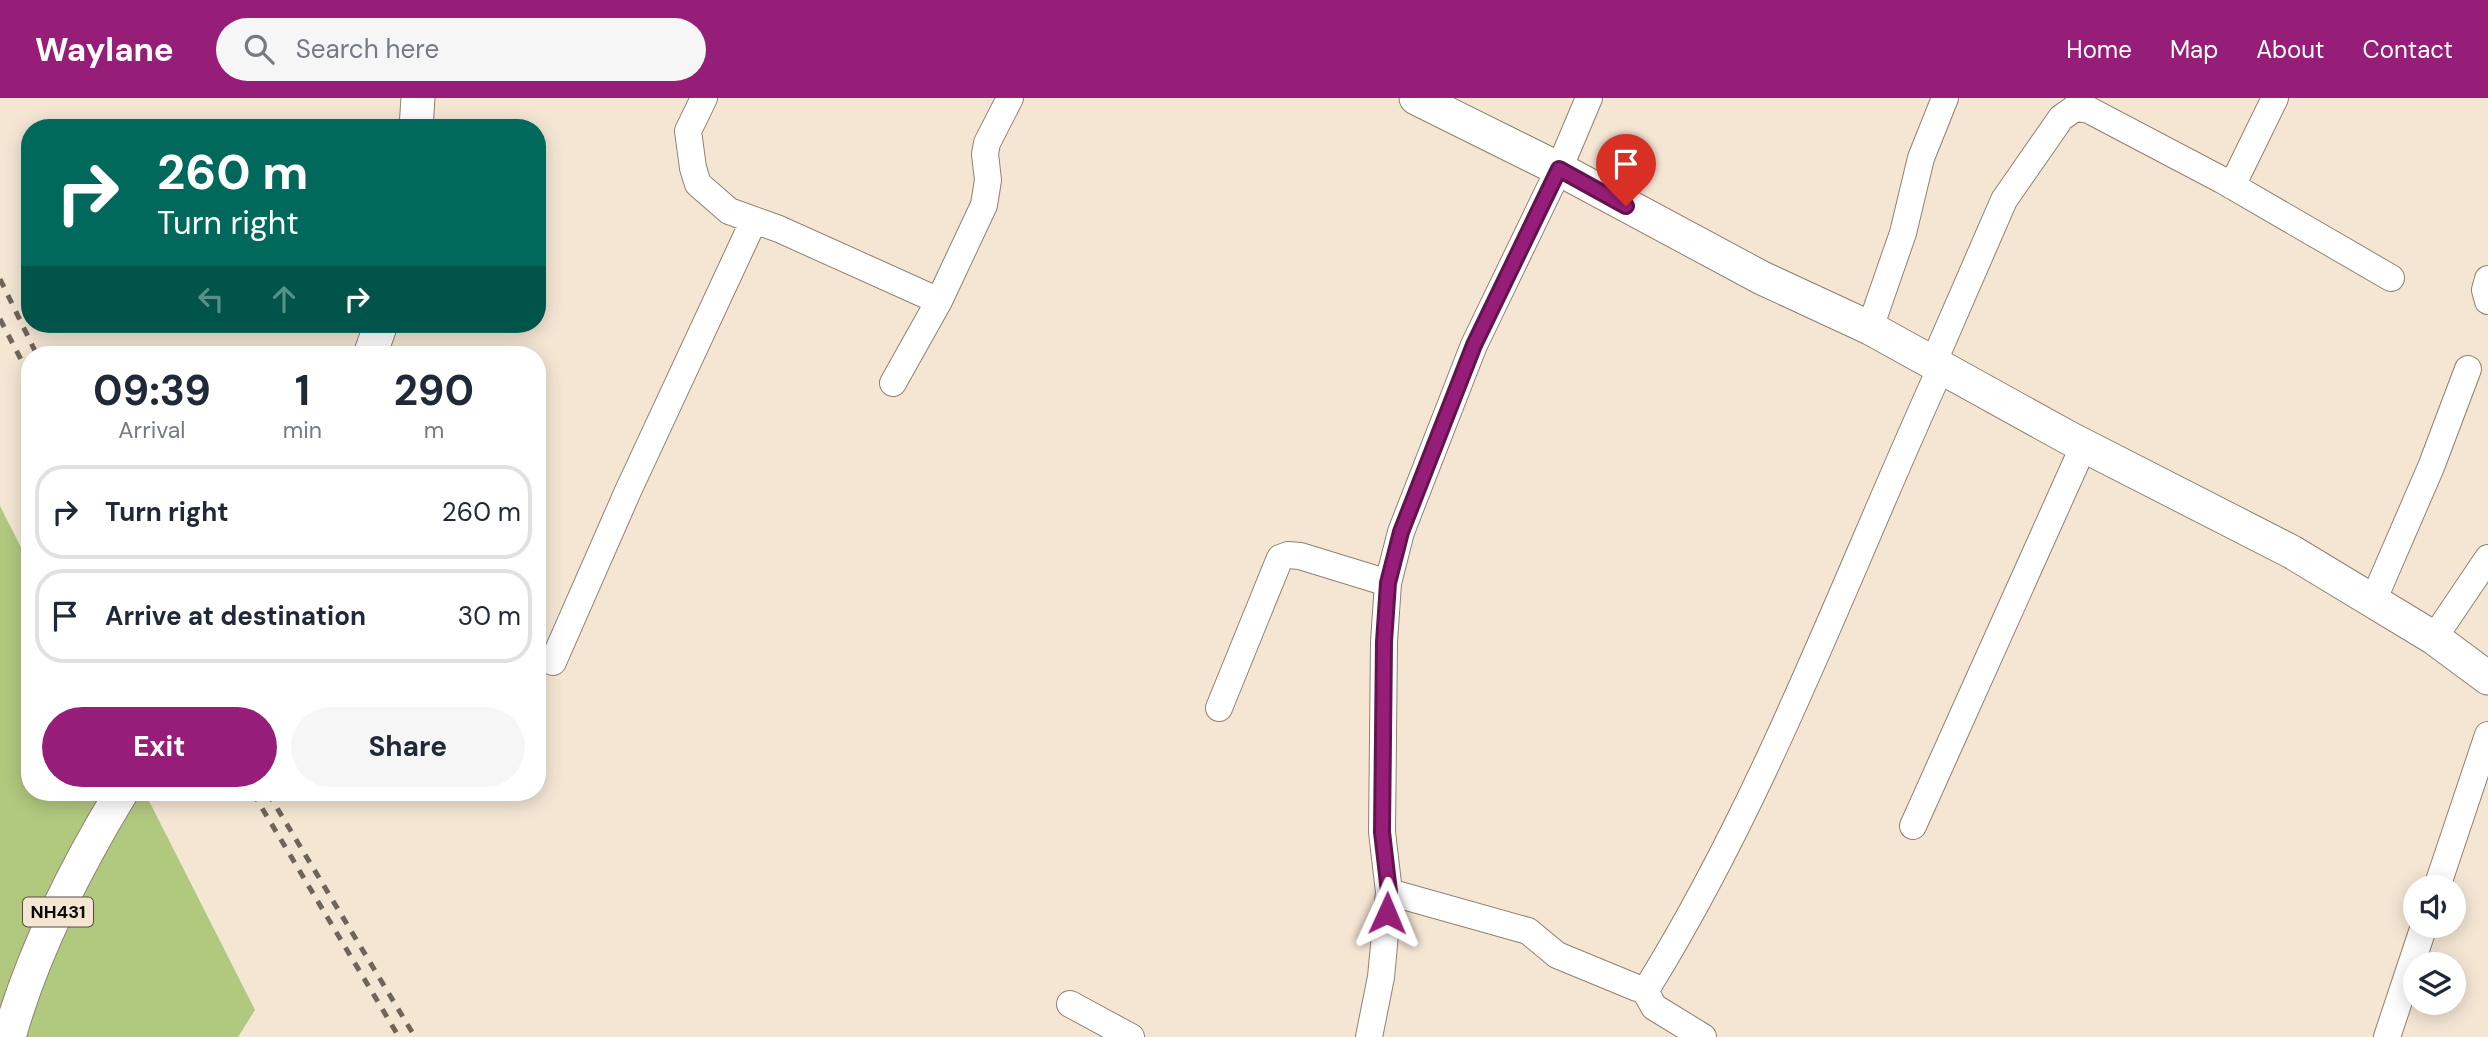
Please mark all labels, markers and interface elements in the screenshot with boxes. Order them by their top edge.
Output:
search box [216,18,706,81]
text: Waylane [35,28,174,71]
icon: search [240,30,278,68]
text: Search here [296,32,439,66]
text: Home [2066,34,2132,65]
text: Map [2170,34,2218,65]
text: About [2256,34,2325,65]
text: Contact [2363,34,2453,65]
pin [1596,134,1656,206]
text: 260 m [157,140,308,204]
icon: arrive [1607,145,1645,183]
icon: right [42,147,133,238]
text: Turn right [157,202,299,244]
icon: left [192,280,230,318]
icon: ahead [265,280,303,318]
icon: right [338,280,376,318]
text: 09:39 [93,363,211,418]
text: 1 [295,363,310,418]
text: 290 [394,363,474,418]
text: Arrival [118,415,185,445]
text: min [283,415,322,445]
text: m [424,415,444,445]
icon: right [46,493,84,531]
text: Turn right [105,495,229,529]
text: 260 m [442,495,521,529]
icon: arrive [46,597,84,635]
text: Arrive at destination [105,599,366,633]
text: 30 m [458,599,521,633]
button: Exit [42,707,277,787]
button: Share [291,707,525,787]
map controls [2403,875,2466,1015]
button: sound [2403,875,2466,938]
position arrow [1350,876,1424,950]
road number: NH431 [23,898,93,926]
button: layers [2403,952,2466,1015]

